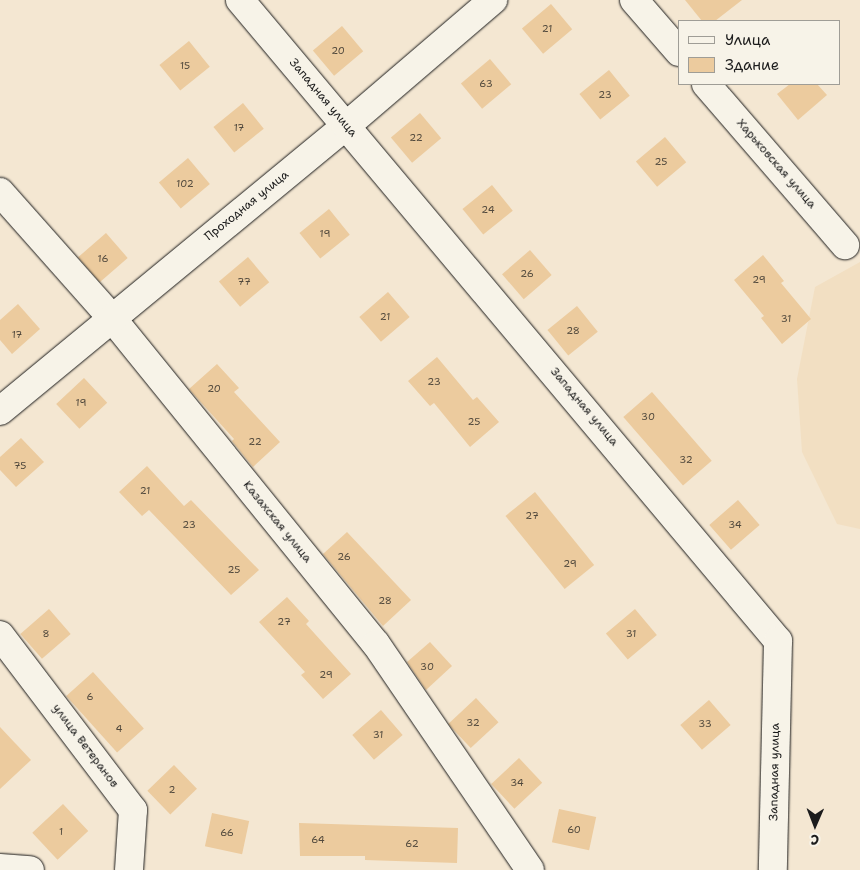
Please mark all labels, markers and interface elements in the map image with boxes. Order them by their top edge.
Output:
legend [678,20,840,85]
house number: 21 [542,23,552,35]
text: Улица [725,30,770,50]
house number: 20 [331,45,345,57]
text: Здание [725,55,779,75]
street label: Западная улица [286,56,360,140]
house number: 15 [180,60,190,72]
house number: 63 [479,78,493,90]
house number: 23 [598,89,612,101]
street label: Харьковская улица [733,116,819,212]
house number: 17 [234,122,244,134]
house number: 22 [409,132,423,144]
house number: 25 [655,156,667,168]
street label: Проходная улица [202,168,292,244]
house number: 102 [176,178,194,190]
house number: 24 [481,204,495,216]
house number: 19 [320,228,330,240]
house number: 16 [98,253,108,265]
house number: 26 [520,268,534,280]
house number: 29 [752,274,766,286]
house number: 77 [237,276,251,288]
house number: 21 [380,311,390,323]
house number: 31 [781,313,791,325]
house number: 28 [566,325,580,337]
house number: 17 [12,329,22,341]
street label: Западная улица [547,365,621,449]
house number: 23 [427,376,441,388]
house number: 20 [207,383,221,395]
house number: 19 [76,397,86,409]
house number: 30 [641,411,655,423]
house number: 25 [468,416,480,428]
house number: 22 [248,436,262,448]
house number: 32 [679,454,693,466]
house number: 75 [14,460,26,472]
street label: Казахская улица [240,478,314,566]
house number: 21 [140,485,150,497]
house number: 27 [525,510,539,522]
house number: 23 [182,519,196,531]
house number: 34 [728,519,742,531]
house number: 26 [337,551,351,563]
house number: 29 [563,558,577,570]
house number: 25 [228,564,240,576]
house number: 28 [378,595,392,607]
house number: 27 [277,616,291,628]
house number: 8 [43,628,49,640]
house number: 31 [626,628,636,640]
house number: 30 [420,661,434,673]
house number: 29 [319,669,333,681]
house number: 6 [87,691,93,703]
street label: улица Ветеранов [49,701,121,791]
house number: 32 [466,717,480,729]
house number: 33 [698,718,712,730]
house number: 4 [116,723,122,735]
street label: Западная улица [767,723,783,821]
house number: 31 [373,729,383,741]
house number: 34 [510,777,524,789]
house number: 2 [169,784,175,796]
north arrow [790,800,840,850]
house number: 60 [567,824,581,836]
house number: 1 [59,826,63,838]
house number: 66 [220,827,234,839]
text: С [810,831,819,849]
house number: 64 [311,834,325,846]
house number: 62 [405,838,419,850]

